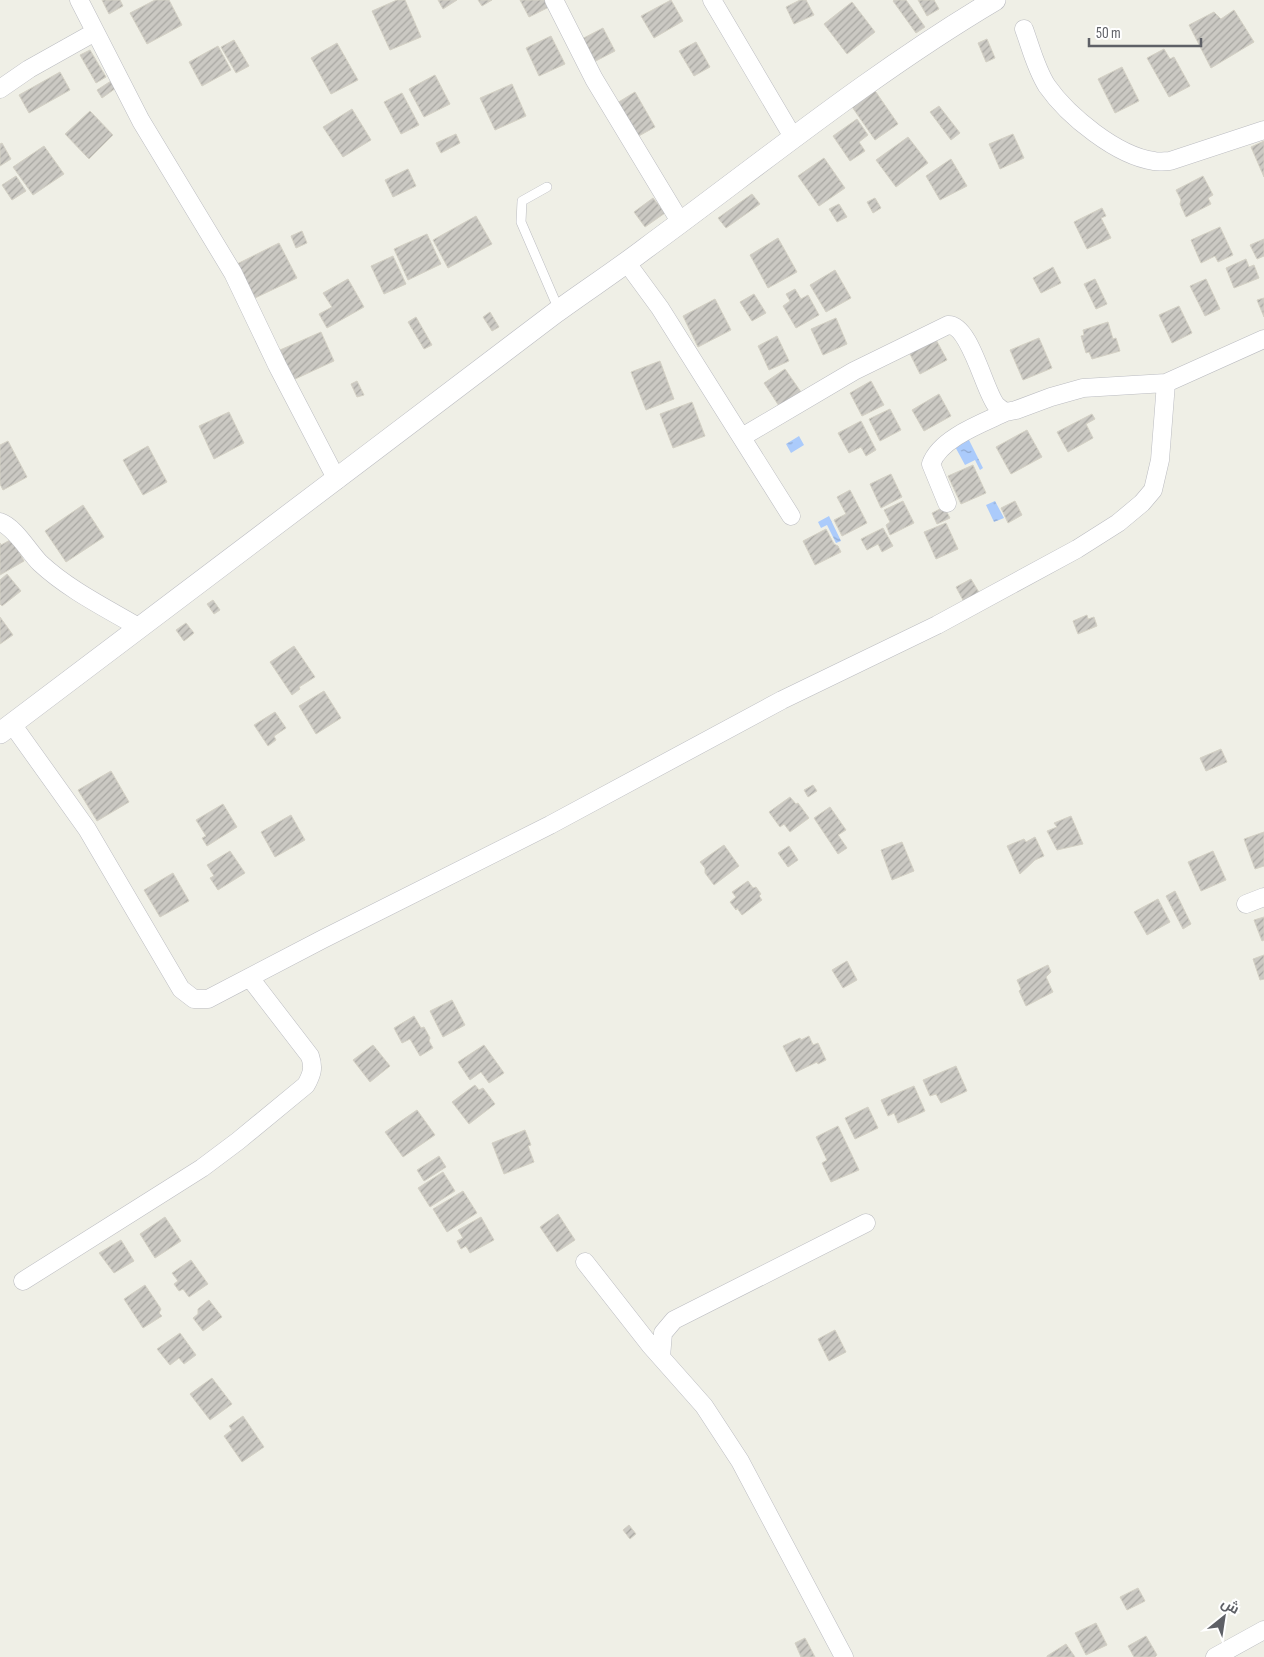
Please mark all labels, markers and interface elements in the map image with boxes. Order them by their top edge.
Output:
scale bar [1089,15,1202,47]
text: 50 m [1096,24,1121,43]
north arrow [1199,1592,1249,1642]
text: ش [1218,1594,1242,1618]

